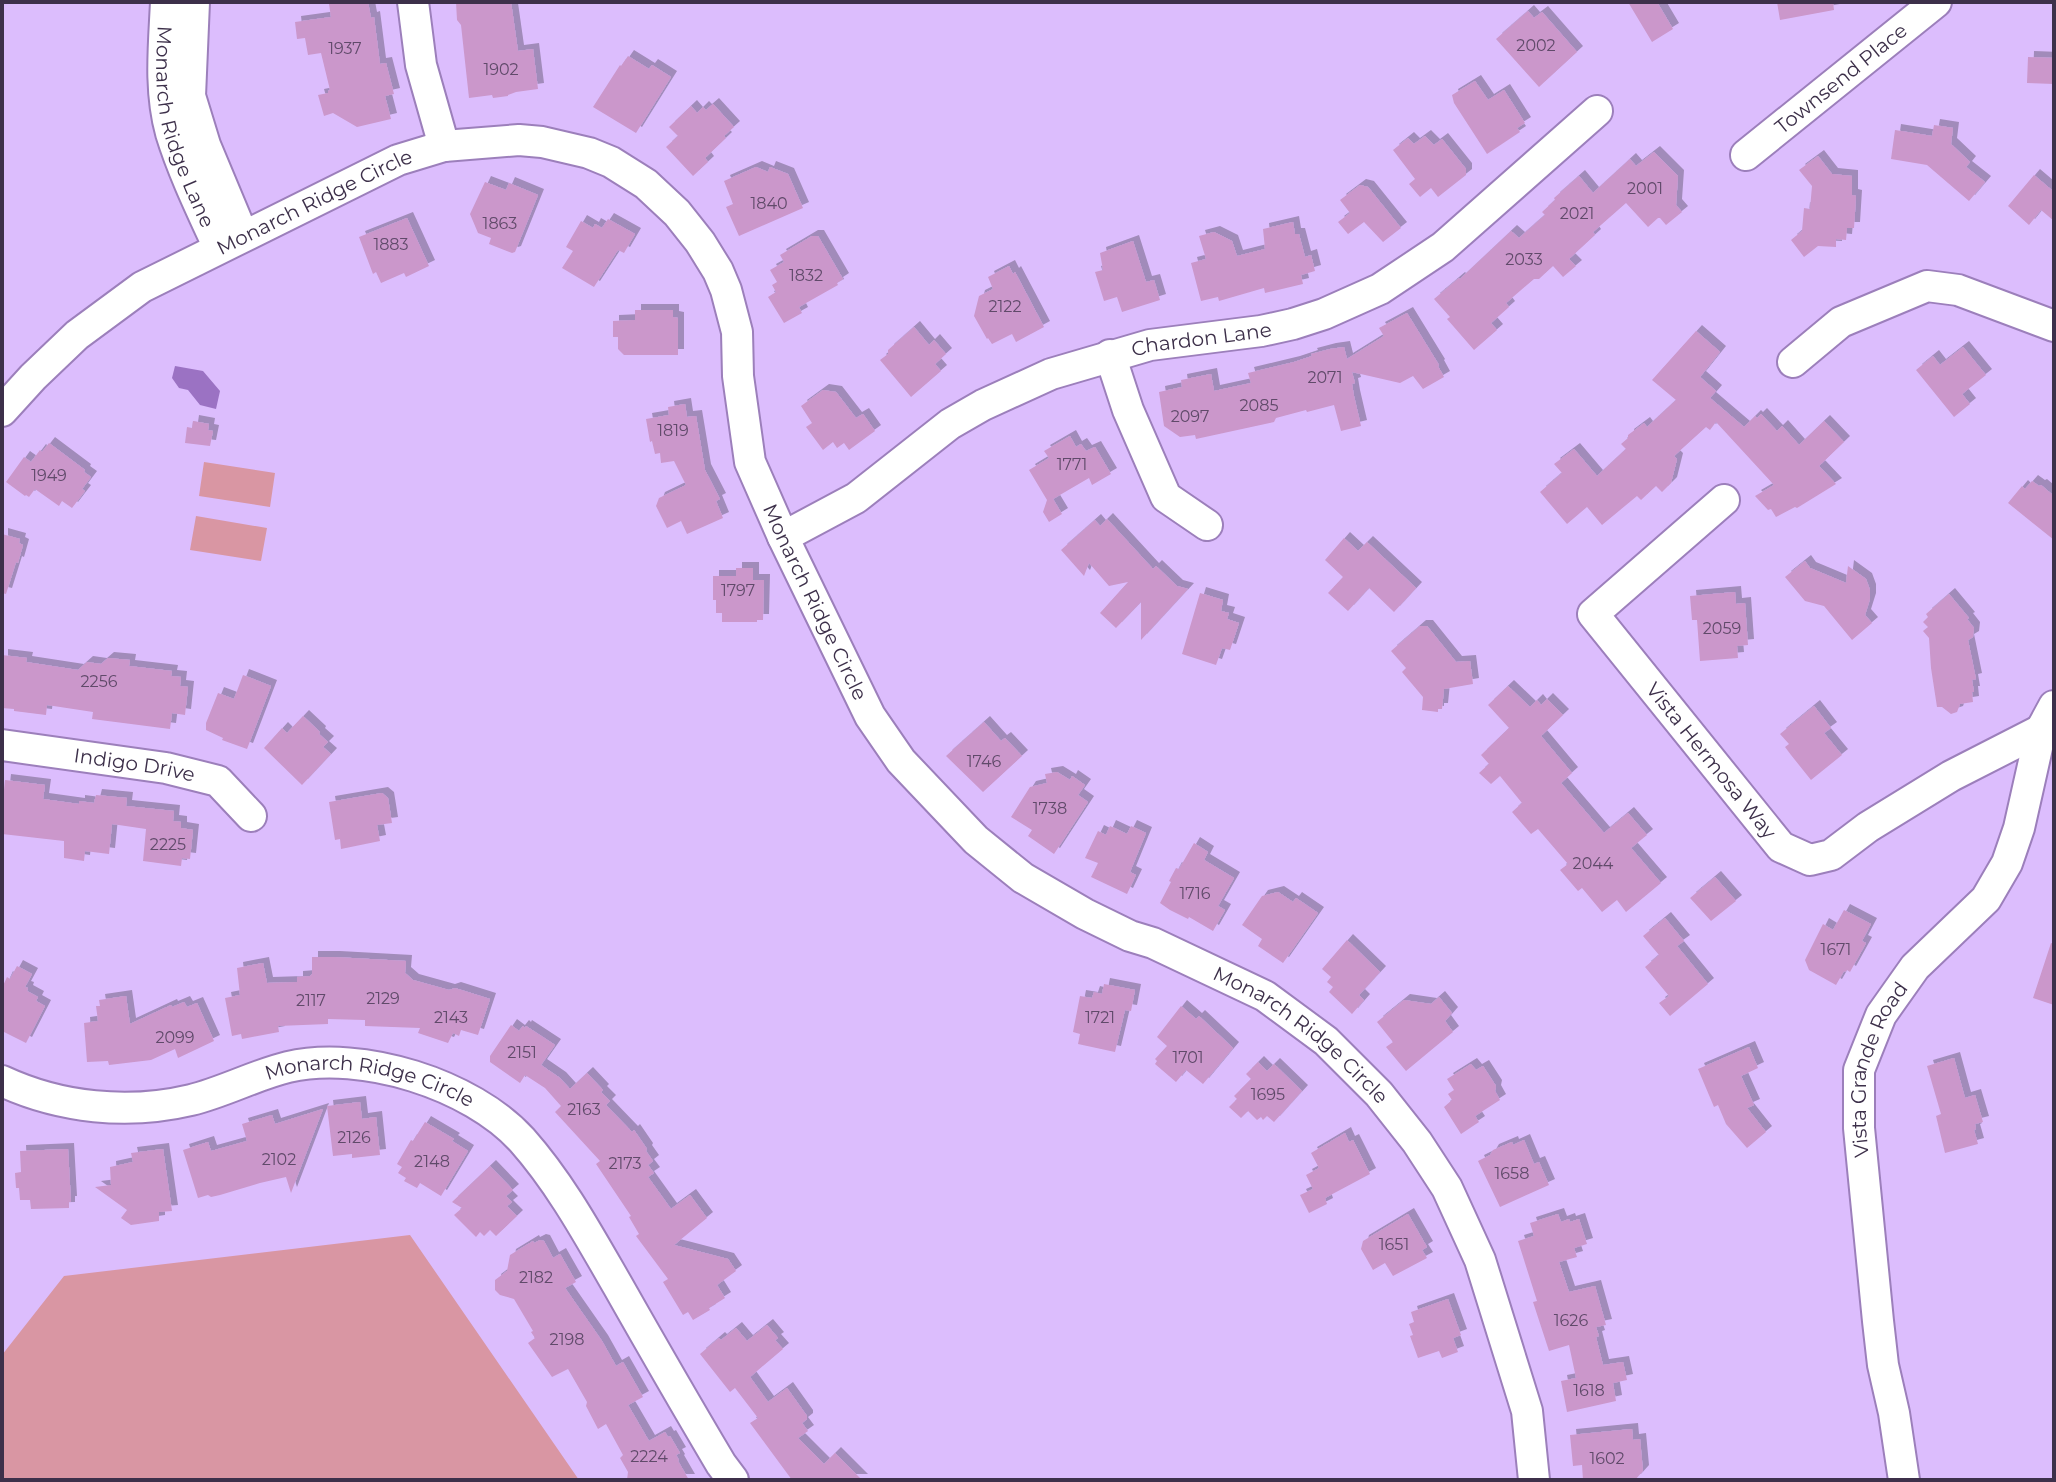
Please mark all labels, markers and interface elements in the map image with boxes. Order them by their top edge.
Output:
street label: Townsend Place [1770,18,1912,139]
street label: Monarch Ridge Lane [151,25,220,231]
house number: 2002 [1516,36,1556,55]
house number: 1937 [328,39,362,58]
house number: 1902 [483,60,519,79]
street label: Monarch Ridge Circle [213,144,415,260]
house number: 2001 [1627,179,1663,198]
house number: 1840 [750,194,788,213]
house number: 2021 [1560,204,1594,223]
house number: 1863 [483,214,517,233]
house number: 1883 [373,235,409,254]
house number: 2033 [1505,250,1543,269]
house number: 1832 [789,266,823,285]
house number: 2122 [988,297,1022,316]
street label: Chardon Lane [1128,317,1274,362]
house number: 2071 [1308,368,1342,387]
house number: 2085 [1240,396,1278,415]
house number: 2097 [1171,407,1209,426]
house number: 1819 [657,421,689,440]
house number: 1771 [1057,455,1087,474]
house number: 1949 [31,466,67,485]
street label: Monarch Ridge Circle [758,500,872,704]
house number: 1797 [721,581,755,600]
house number: 2059 [1703,619,1741,638]
house number: 2256 [81,672,118,691]
street label: Vista Hermosa Way [1641,678,1782,844]
street label: Indigo Drive [72,743,198,787]
house number: 1746 [967,752,1001,771]
house number: 1738 [1033,799,1067,818]
house number: 2225 [150,835,186,854]
house number: 2044 [1573,854,1614,873]
house number: 1716 [1180,884,1211,903]
house number: 1671 [1821,940,1851,959]
street label: Monarch Ridge Circle [1209,961,1394,1108]
street label: Vista Grande Road [1847,977,1913,1159]
house number: 2129 [366,989,400,1008]
house number: 2117 [296,991,326,1010]
house number: 2143 [434,1008,468,1027]
house number: 1721 [1085,1008,1115,1027]
house number: 2099 [155,1028,195,1047]
house number: 2151 [507,1043,537,1062]
house number: 1701 [1172,1048,1204,1067]
street label: Monarch Ridge Circle [262,1051,478,1112]
house number: 1695 [1251,1085,1285,1104]
house number: 2163 [567,1100,601,1119]
house number: 2126 [337,1128,371,1147]
house number: 2102 [262,1150,296,1169]
house number: 2148 [414,1152,450,1171]
house number: 2173 [608,1154,642,1173]
house number: 1658 [1495,1164,1529,1183]
house number: 1651 [1379,1235,1409,1254]
house number: 2182 [519,1268,553,1287]
house number: 1626 [1554,1311,1588,1330]
house number: 2198 [550,1330,584,1349]
house number: 1618 [1573,1381,1605,1400]
house number: 2224 [630,1447,668,1466]
house number: 1602 [1589,1449,1625,1468]

